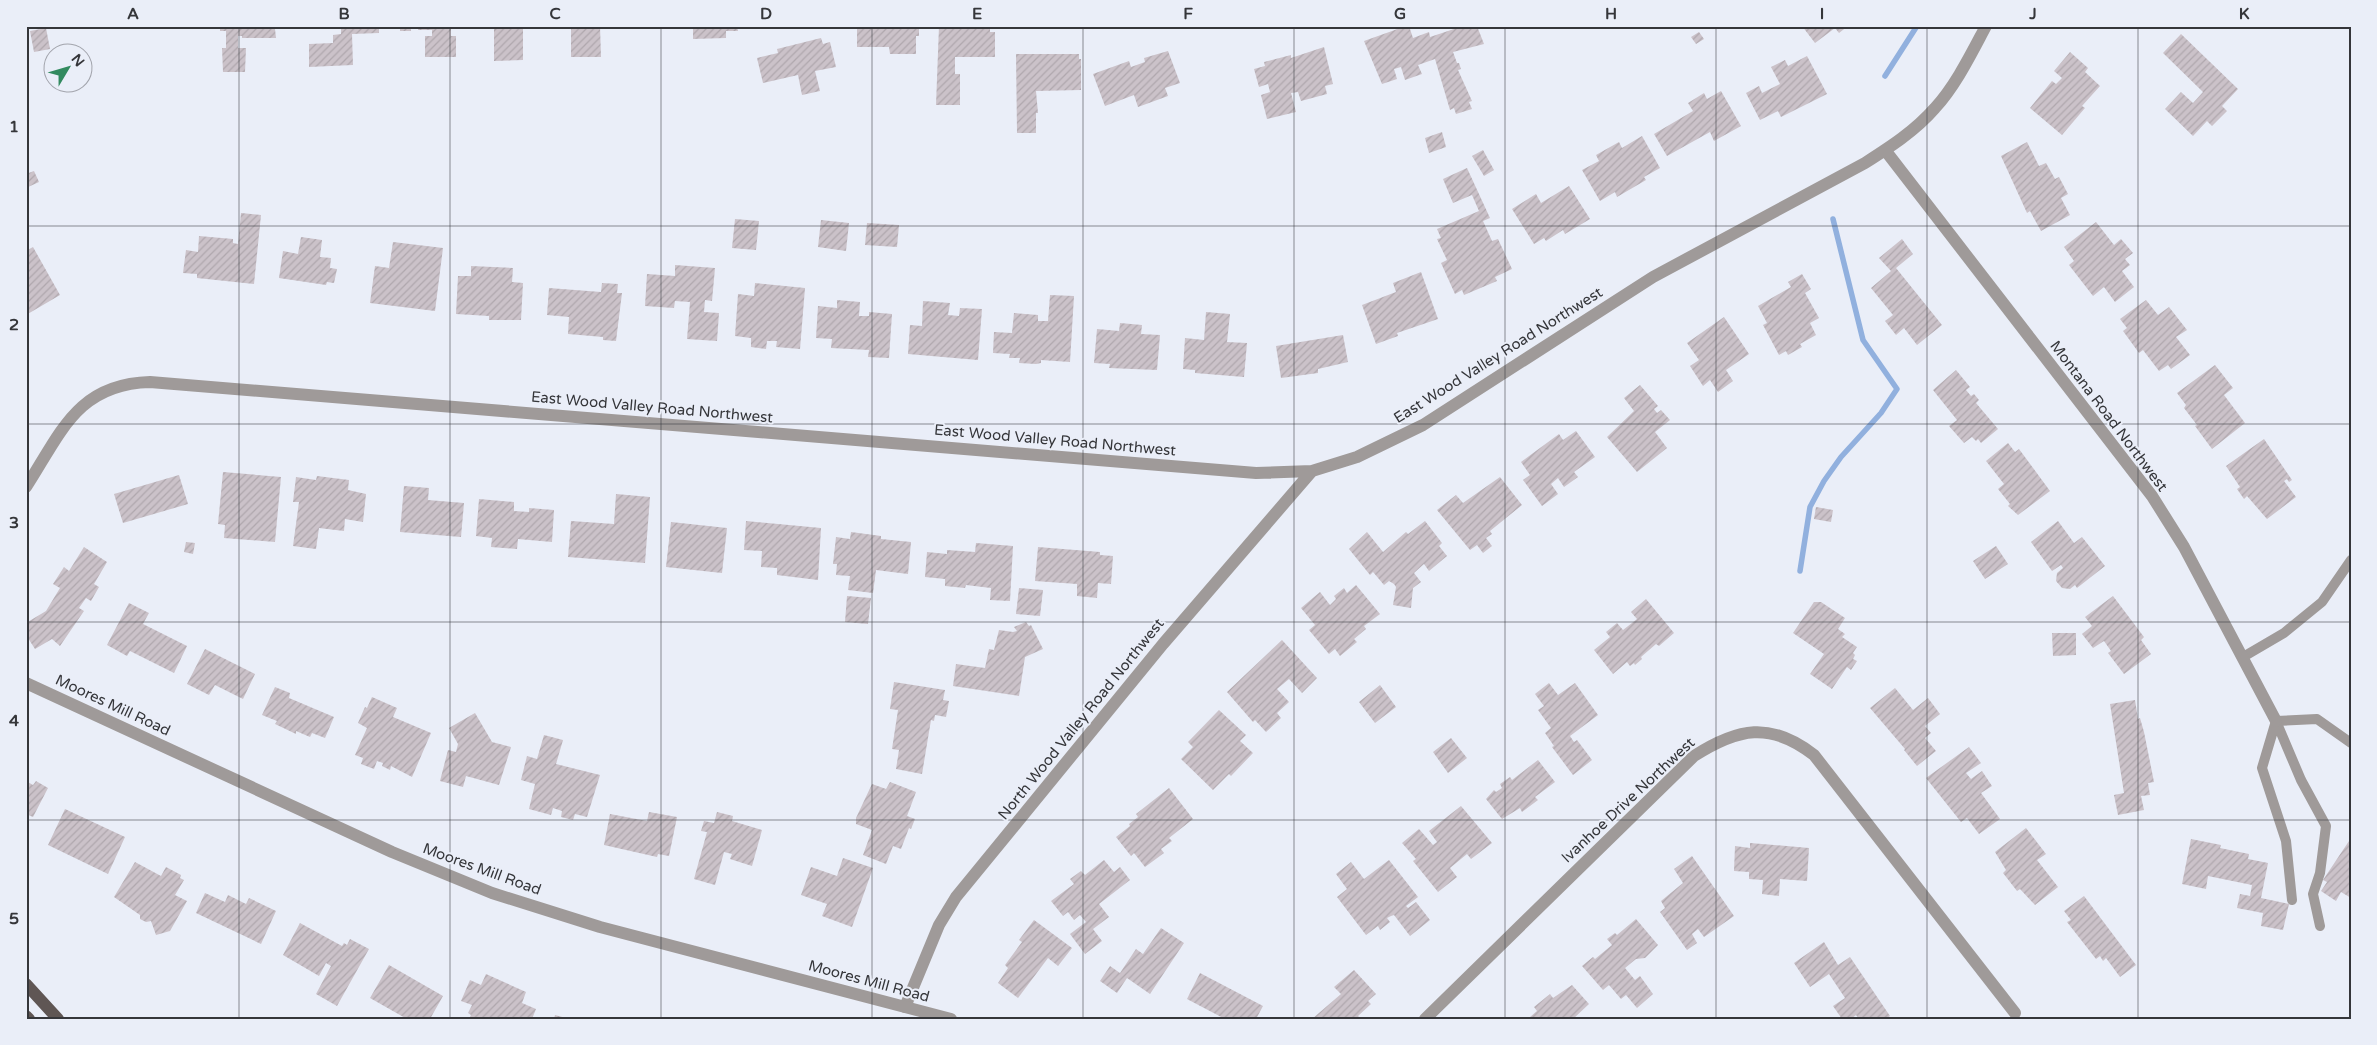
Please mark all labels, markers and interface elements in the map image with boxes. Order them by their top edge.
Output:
text: A [127,4,139,24]
text: B [338,4,350,24]
text: C [549,4,561,24]
text: D [760,4,772,24]
text: E [972,4,982,24]
text: F [1183,4,1193,24]
text: G [1394,4,1406,24]
text: H [1605,4,1617,24]
text: I [1820,4,1824,24]
text: J [2028,4,2037,24]
text: K [2239,4,2250,24]
north arrow [42,42,92,92]
text: N [68,51,88,70]
text: 1 [9,117,19,137]
street label: East Wood Valley Road Northwest [1390,283,1606,427]
text: 2 [9,315,19,335]
street label: Montana Road Northwest [2046,337,2172,495]
street label: East Wood Valley Road Northwest [530,387,774,427]
street label: East Wood Valley Road Northwest [933,420,1177,460]
text: 3 [9,513,19,533]
street label: North Wood Valley Road Northwest [994,615,1168,823]
street label: Moores Mill Road [53,670,173,740]
text: 4 [9,711,19,731]
street label: Ivanhoe Drive Northwest [1558,733,1699,866]
street label: Moores Mill Road [420,839,544,899]
text: 5 [9,909,19,929]
street label: Moores Mill Road [806,956,932,1006]

